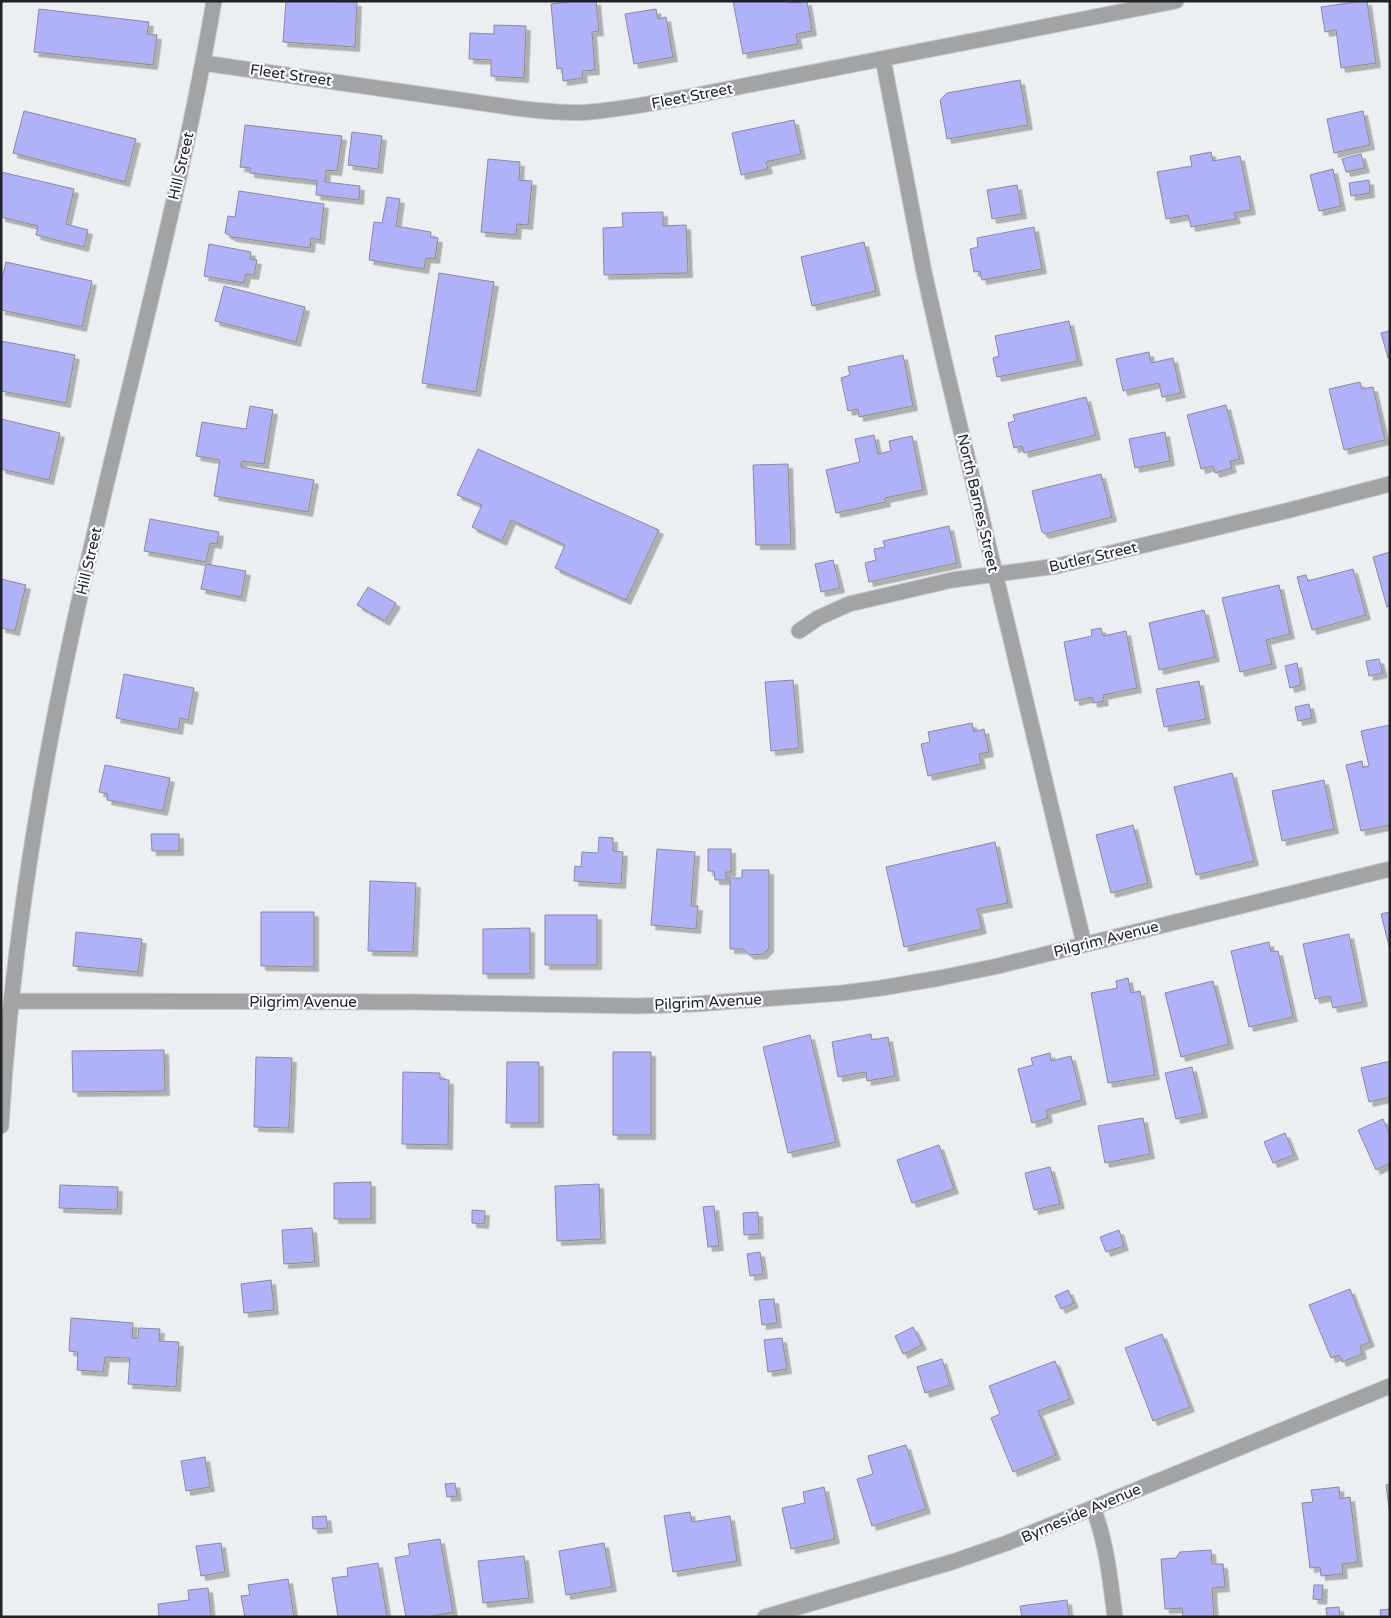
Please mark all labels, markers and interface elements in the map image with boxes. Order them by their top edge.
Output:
street label: Fleet Street [249,60,333,90]
street label: Fleet Street [650,79,734,113]
street label: Hill Street [164,130,198,202]
street label: North Barnes Street [953,432,1003,574]
street label: Hill Street [72,525,106,597]
street label: Butler Street [1047,538,1139,576]
street label: Pilgrim Avenue [1052,917,1160,961]
street label: Pilgrim Avenue [654,990,762,1014]
street label: Pilgrim Avenue [249,993,357,1011]
street label: Byrneside Avenue [1019,1480,1143,1546]

